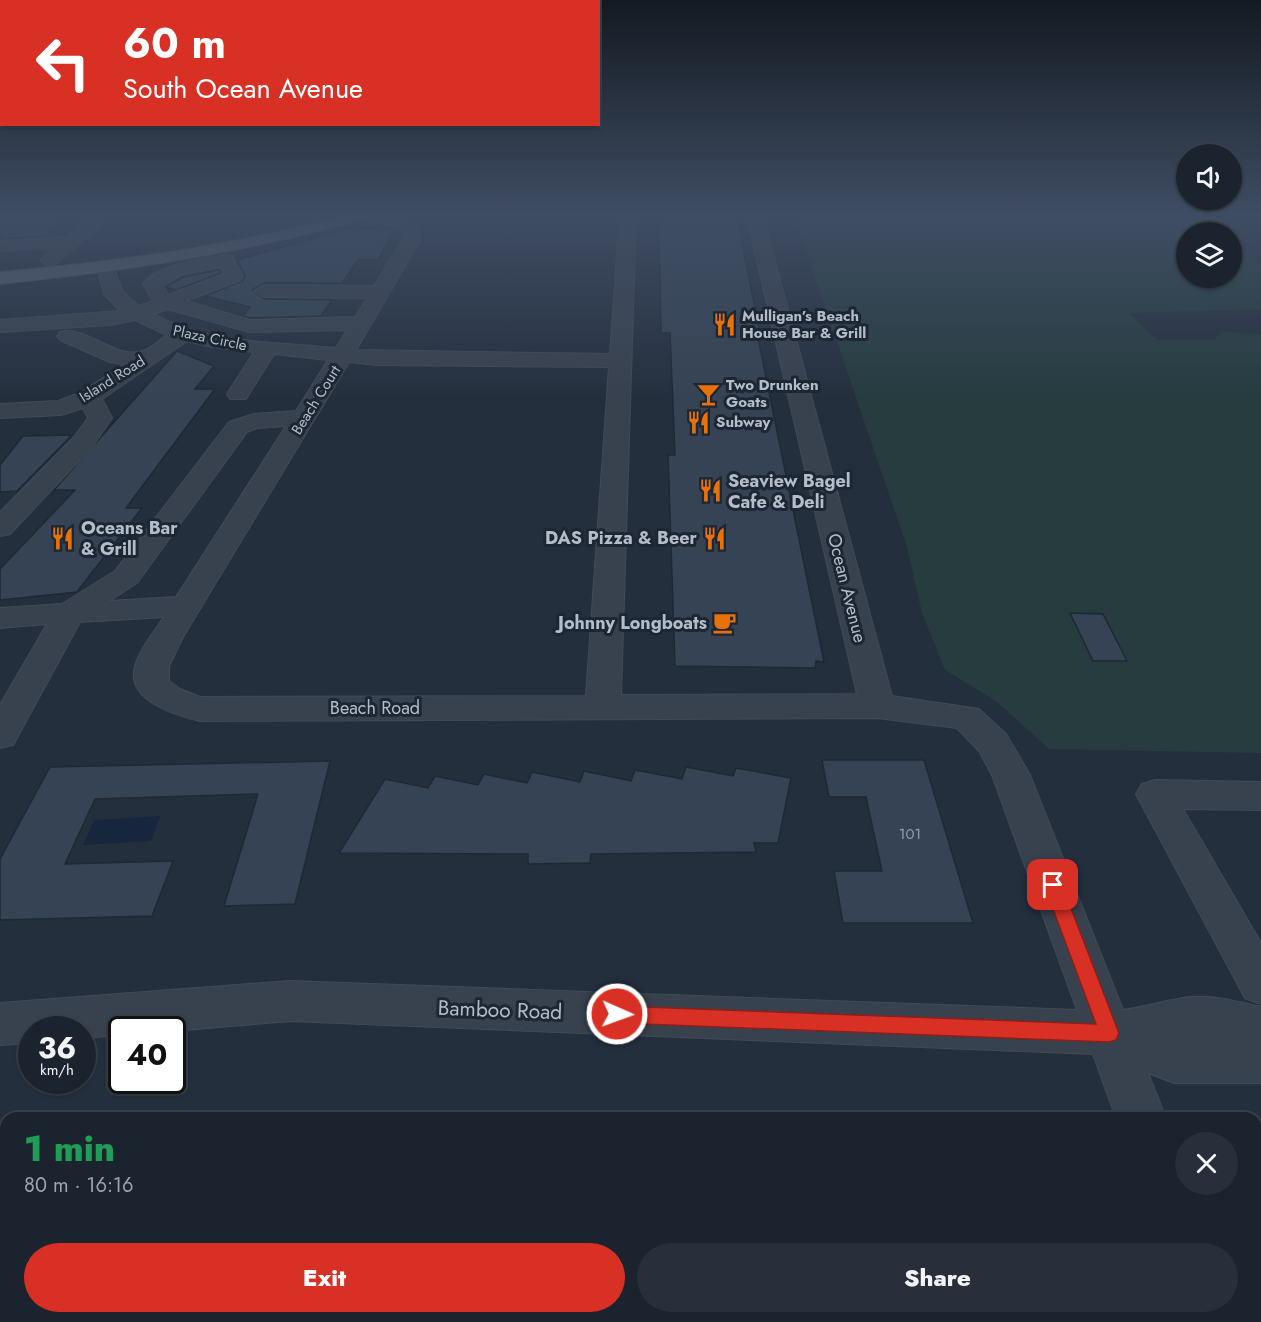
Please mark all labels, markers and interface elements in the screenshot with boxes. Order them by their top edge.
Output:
text: 60 m [123,13,226,74]
icon: left [24,24,102,102]
text: South Ocean Avenue [123,69,363,108]
map controls [1176,144,1242,288]
button: sound [1176,144,1242,210]
button: layers [1176,222,1242,288]
place label: Mulligan’s Beach House Bar & Grill [742,305,866,344]
restaurant icon: Mulligan’s Beach House Bar & Grill [711,312,737,338]
street label: Plaza Circle [171,319,249,357]
street label: Island Road [75,350,149,408]
street label: Beach Court [286,361,346,439]
place label: Two Drunken Goats [726,374,819,413]
bar icon: Two Drunken Goats [695,381,721,407]
restaurant icon: Subway [685,409,711,435]
place label: Subway [716,411,770,433]
place label: Seaview Bagel Cafe & Deli [728,468,851,515]
restaurant icon: Seaview Bagel Cafe & Deli [697,478,723,504]
place label: Oceans Bar & Grill [81,515,178,562]
restaurant icon: Oceans Bar & Grill [50,525,76,551]
place label: DAS Pizza & Beer [545,525,698,551]
restaurant icon: DAS Pizza & Beer [702,525,728,551]
street label: Ocean Avenue [821,531,873,645]
place label: Johnny Longboats [555,610,707,636]
cafe icon: Johnny Longboats [712,610,738,636]
street label: Beach Road [330,695,420,721]
house number: 101 [899,823,921,845]
pin [1027,859,1078,910]
icon: arrive [1036,868,1069,901]
position arrow [585,982,649,1046]
street label: Bamboo Road [437,993,563,1027]
speed limit sign: 40 [108,1016,186,1094]
text: 36 [38,1026,76,1069]
text: km/h [40,1059,74,1081]
text: 1 min [24,1122,115,1174]
button: close [1175,1132,1238,1195]
text: 80 m · 16:16 [24,1171,134,1200]
button: Exit [24,1243,625,1312]
button: Share [637,1243,1238,1312]

